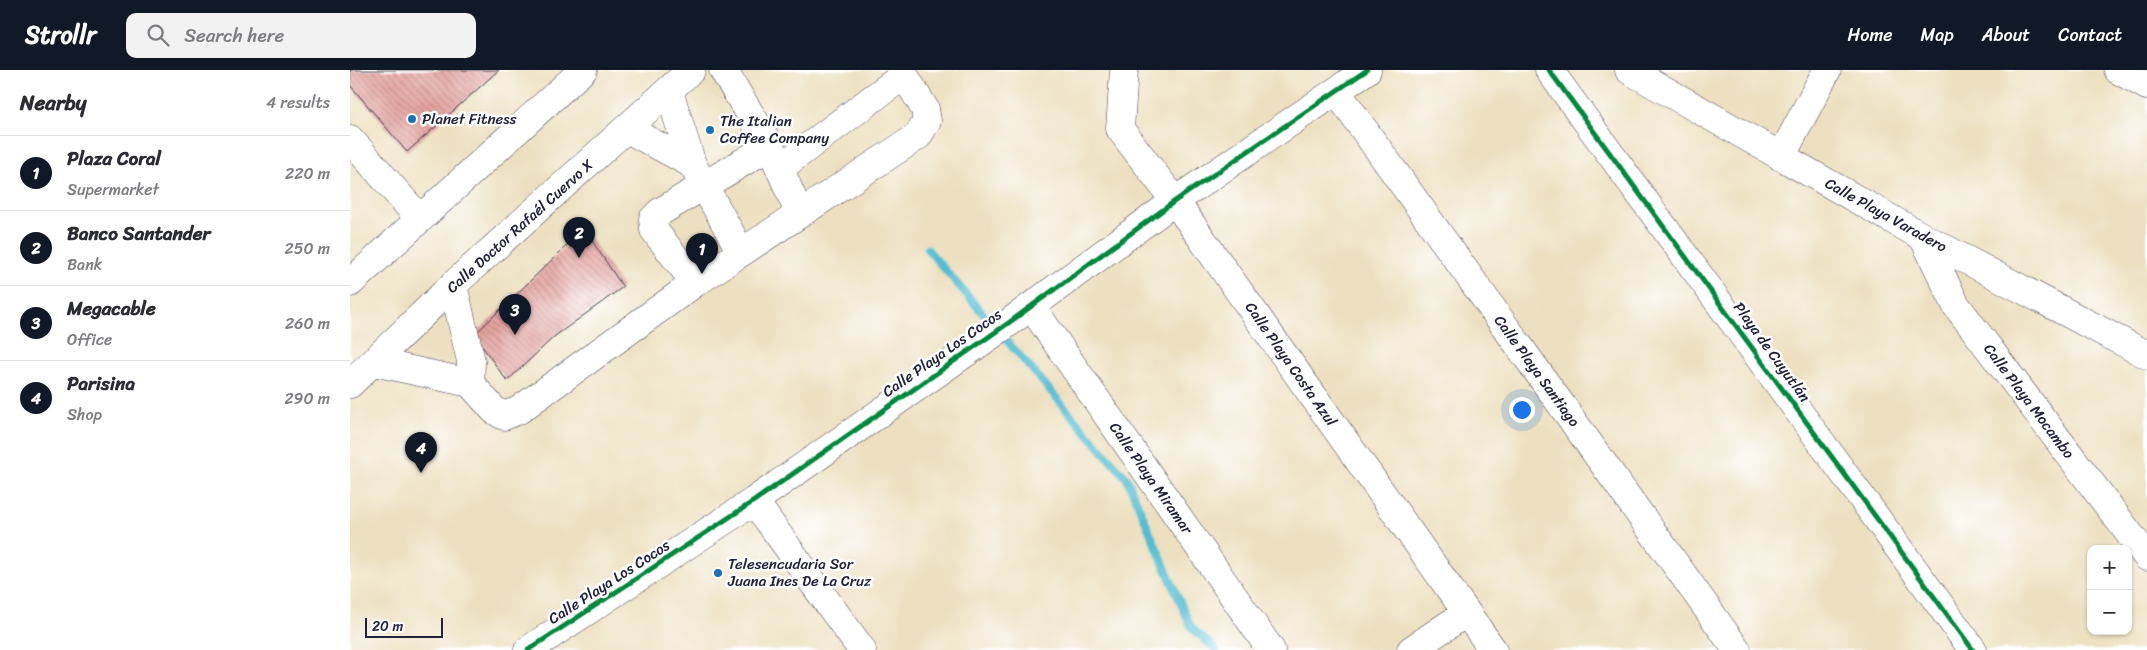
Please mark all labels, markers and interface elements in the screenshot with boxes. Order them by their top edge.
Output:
search box [126,13,476,58]
text: Strollr [25,14,96,56]
text: Search here [184,19,284,52]
text: Home [1848,19,1893,51]
text: Map [1921,19,1954,51]
text: About [1982,19,2030,51]
text: Contact [2058,19,2122,51]
icon: search [144,21,172,49]
text: Nearby [20,84,86,122]
text: 4 results [266,88,330,117]
place label: Planet Fitness [422,106,516,132]
place label: The Italian Coffee Company [720,108,829,151]
marker: Planet Fitness [406,113,418,125]
marker: The Italian Coffee Company [704,124,716,136]
text: Plaza Coral [67,142,161,175]
street label: Calle Doctor Rafaél Cuervo X [440,152,600,300]
text: 1 [33,159,39,188]
text: 220 m [285,159,330,188]
street label: Calle Playa Varadero [1820,171,1952,260]
text: Supermarket [67,175,159,204]
text: Banco Santander [67,217,210,250]
pin: 2 [563,217,595,258]
pin: 1 [686,233,718,274]
text: 2 [31,234,41,263]
text: 250 m [284,234,330,263]
text: Bank [67,250,102,279]
text: Megacable [67,292,156,325]
pin: 3 [499,294,531,335]
street label: Calle Playa Costa Azul [1238,296,1344,432]
street label: Playa de Cuyutlán [1727,296,1817,408]
street label: Calle Playa Los Cocos [877,302,1007,404]
text: 3 [32,309,40,338]
text: 260 m [285,309,330,338]
street label: Calle Playa Santiago [1487,309,1587,433]
text: Office [67,325,112,354]
street label: Calle Playa Mocambo [1977,338,2081,465]
text: Parisina [67,367,135,400]
text: 4 [31,384,41,413]
text: 290 m [284,384,330,413]
your location [1509,397,1535,423]
text: Shop [67,400,102,429]
street label: Calle Playa Miramar [1102,416,1200,540]
pin: 4 [405,432,437,473]
street label: Calle Playa Los Cocos [543,533,675,631]
map controls [2087,545,2132,635]
button: + [2087,545,2132,590]
place label: Telesencudaria Sor Juana Ines De La Cruz [727,551,872,594]
marker: Telesencudaria Sor Juana Ines De La Cruz [712,567,724,579]
button: − [2087,590,2132,635]
text: 20 m [372,614,403,639]
scale bar [365,615,442,638]

